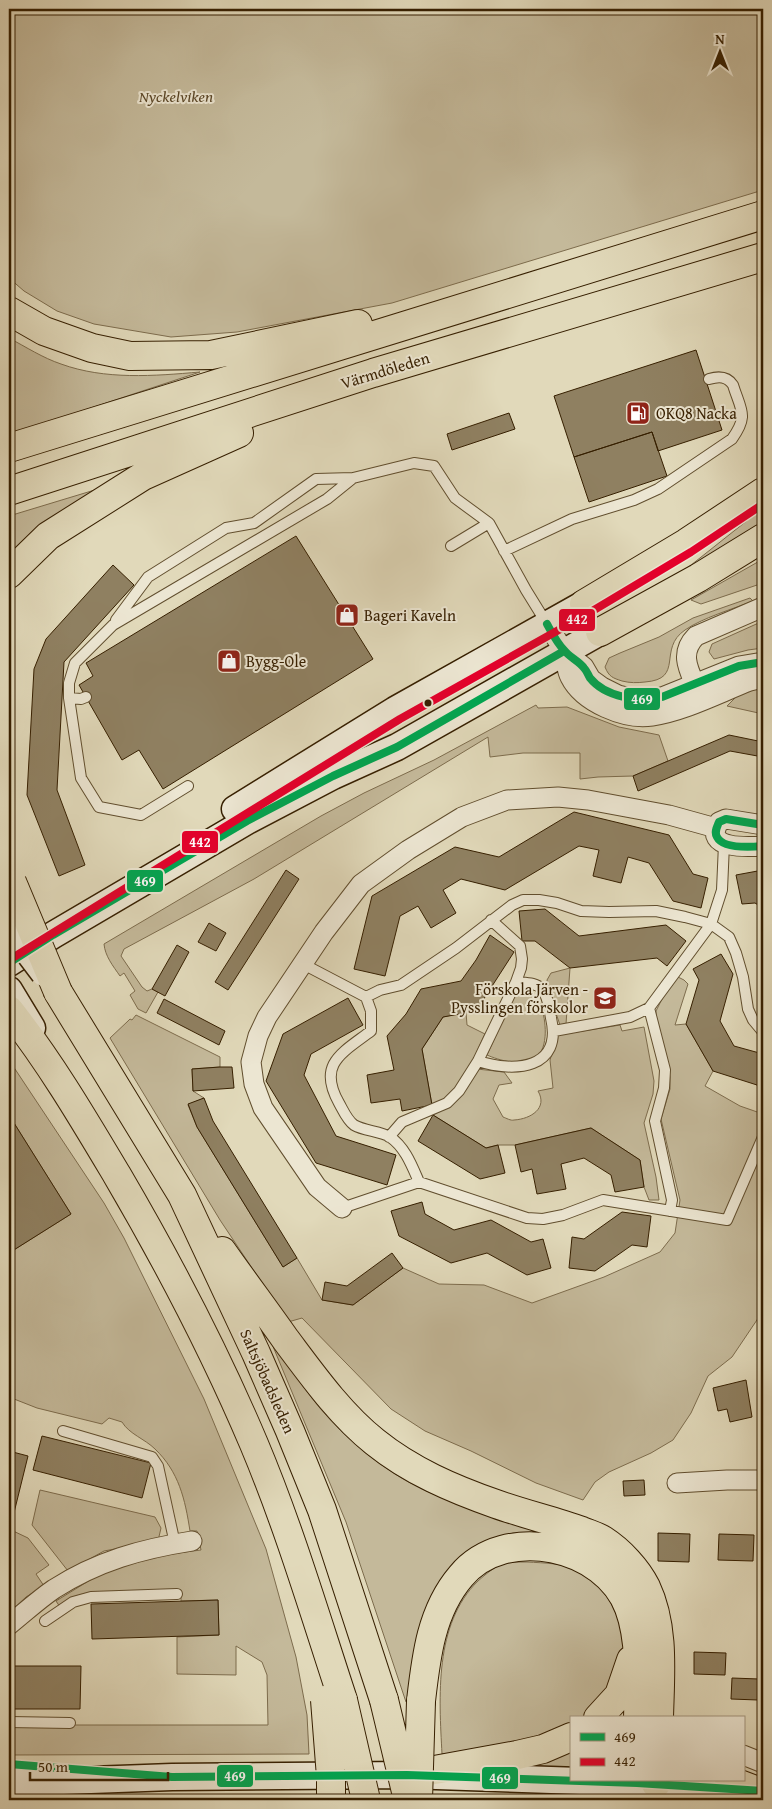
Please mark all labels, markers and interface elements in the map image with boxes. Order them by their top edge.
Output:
north arrow [694,28,744,78]
text: N [715,29,725,49]
park label: Nyckelviken [138,84,213,108]
street label: Värmdöleden [338,345,432,395]
fuel station icon: OKQ8 Nacka [625,400,651,426]
place label: OKQ8 Nacka [656,401,737,425]
shop icon: Bageri Kaveln [334,602,360,628]
place label: Bageri Kaveln [364,603,456,627]
line badge: 442 [558,608,596,632]
text: 442 [566,609,588,629]
shop icon: Bygg-Ole [216,648,242,674]
place label: Bygg-Ole [246,649,306,673]
line badge: 469 [623,687,661,711]
text: 469 [631,689,653,709]
unlabelled marker [423,698,433,708]
line badge: 442 [181,830,219,854]
text: 442 [189,832,211,852]
line badge: 469 [126,869,164,893]
text: 469 [134,871,156,891]
place label: Förskola Järven - Pysslingen förskolor [451,977,589,1019]
school or university icon: Förskola Järven - Pysslingen förskolor [592,985,618,1011]
street label: Saltsjöbadsleden [234,1325,302,1437]
legend [570,1716,744,1782]
text: 469 [614,1726,636,1747]
scale bar [30,1749,168,1781]
text: 442 [614,1750,636,1771]
text: 50 m [38,1756,69,1777]
line badge: 469 [216,1764,254,1788]
text: 469 [224,1766,246,1786]
line badge: 469 [481,1766,519,1790]
text: 469 [489,1768,511,1788]

